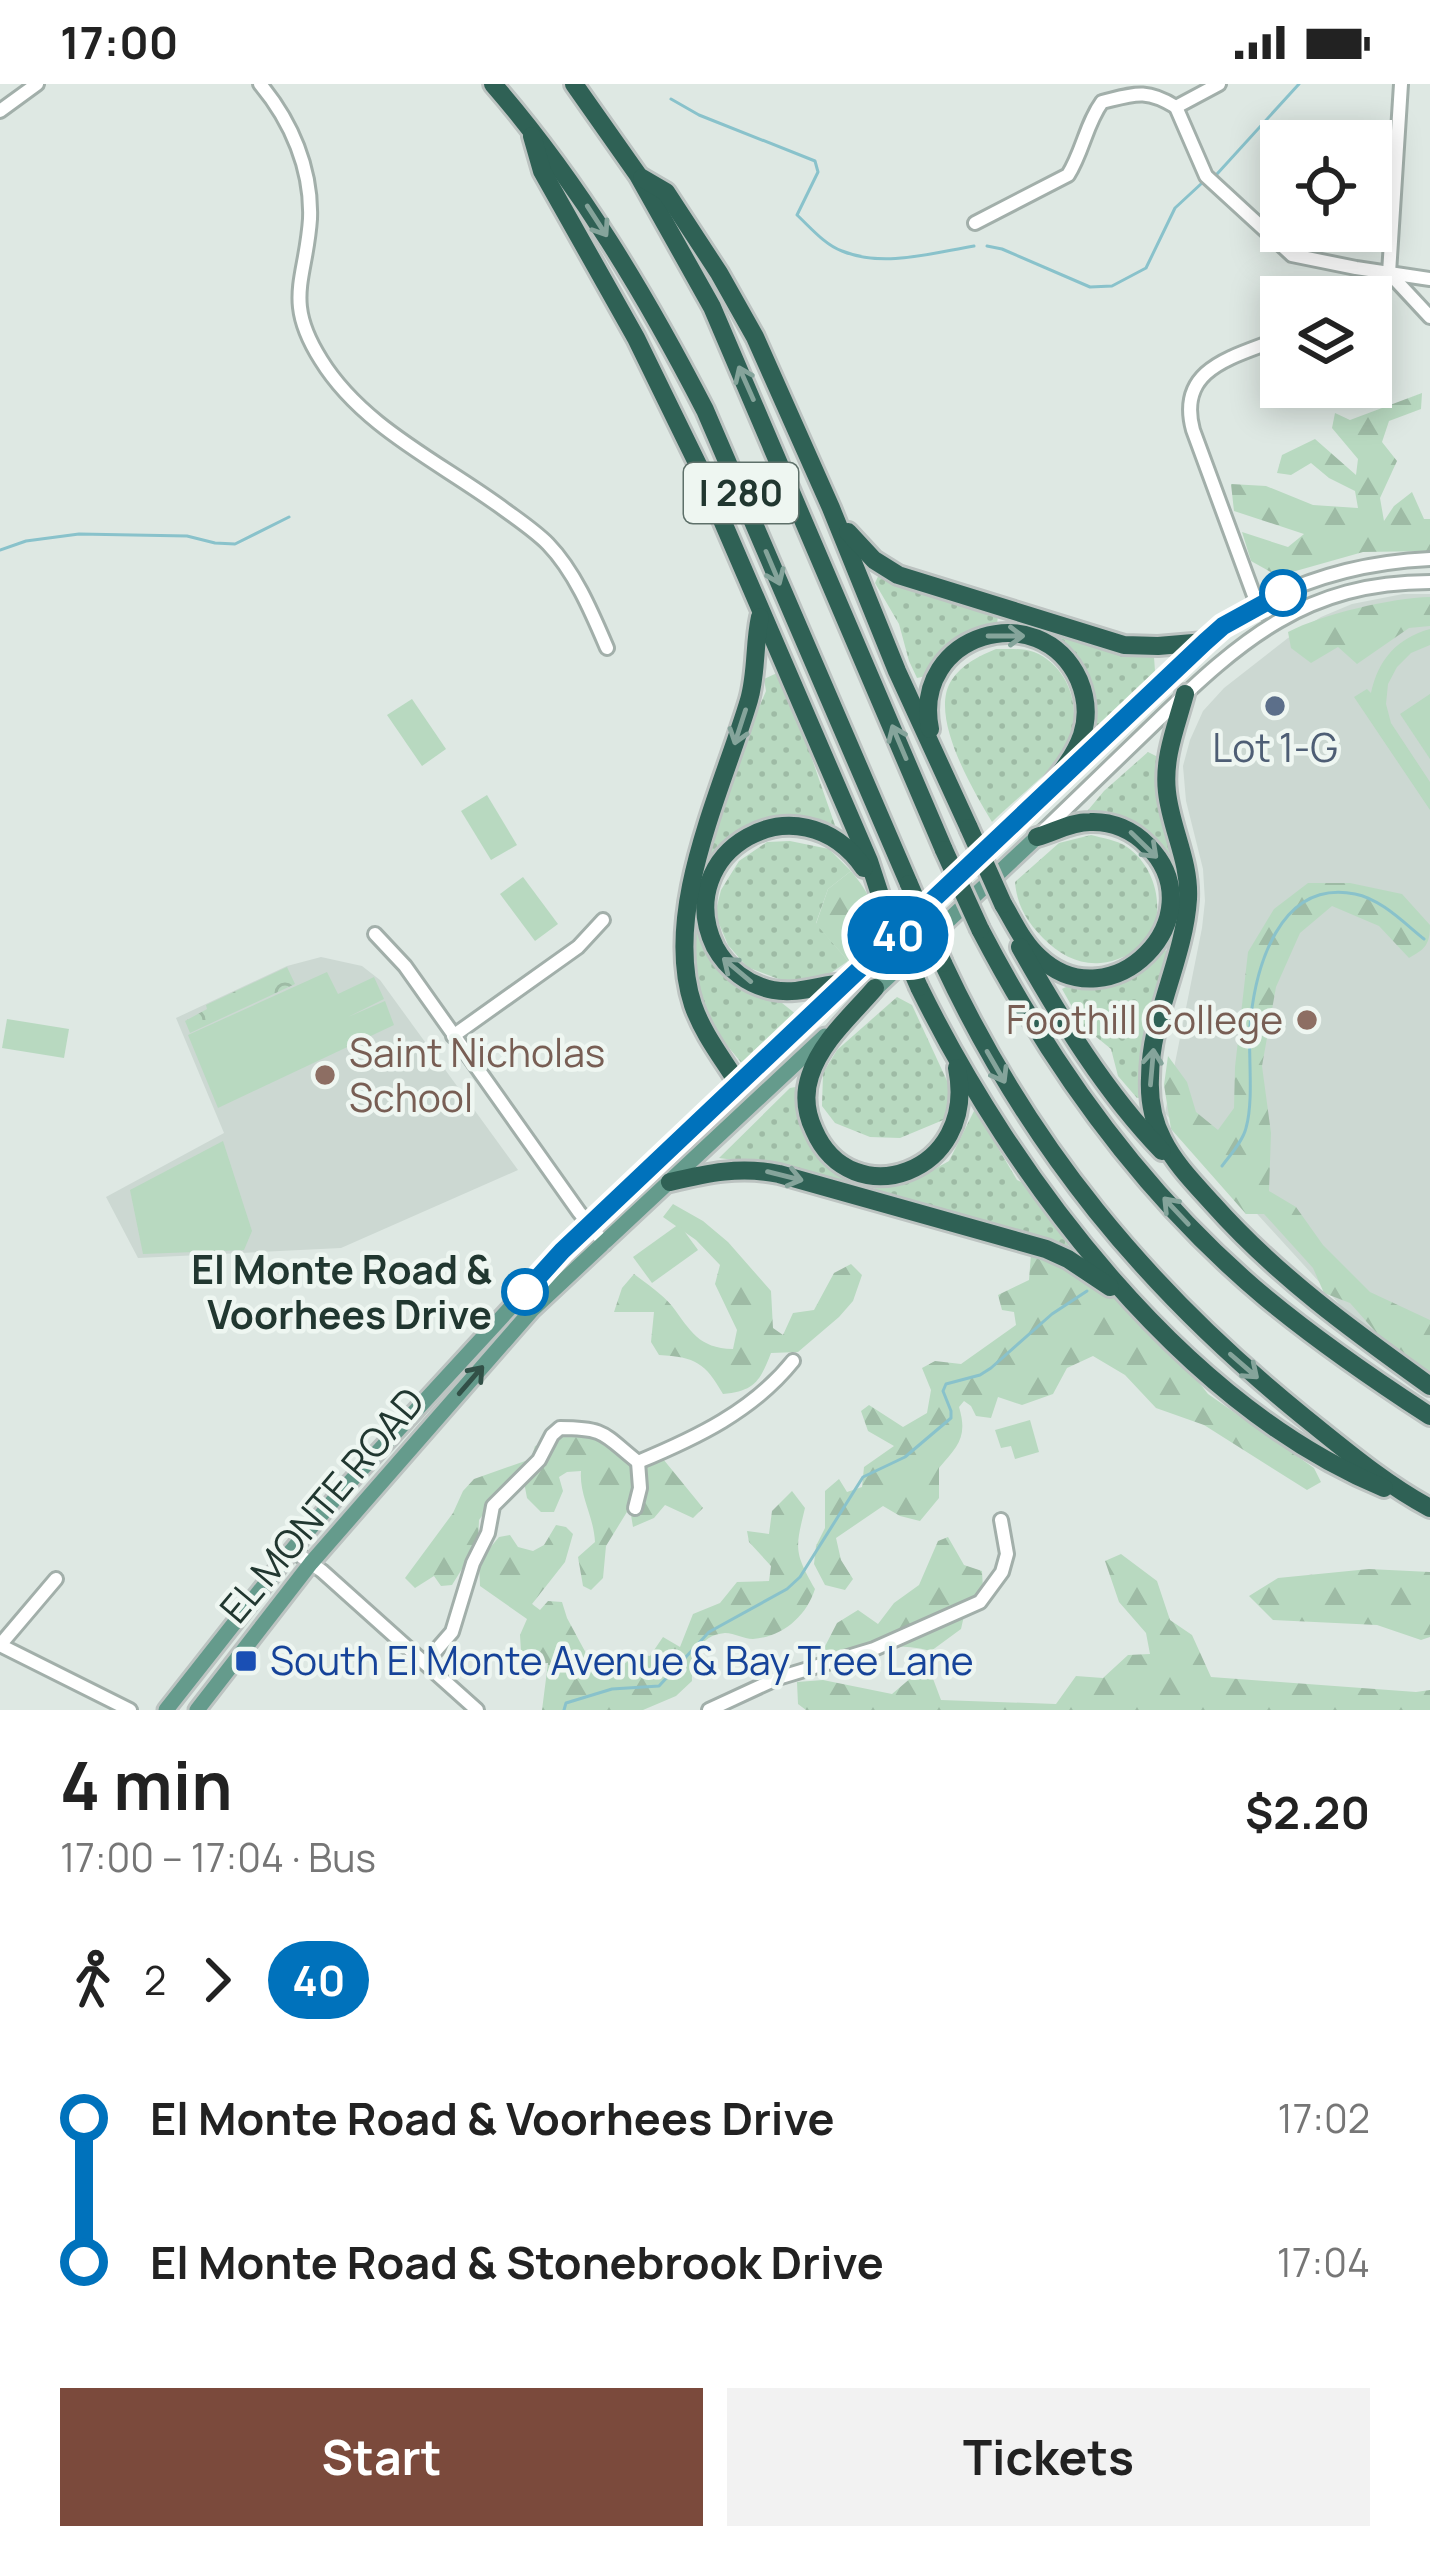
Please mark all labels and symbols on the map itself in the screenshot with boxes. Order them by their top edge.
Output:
one-way arrow [584,203,609,237]
one-way arrow [734,365,755,402]
road number: I 280 [684,463,798,523]
one-way arrow [764,549,785,586]
unlabelled marker [1261,571,1305,615]
one-way arrow [986,624,1025,647]
marker: Lot 1-G [1262,693,1288,719]
one-way arrow [728,707,750,745]
place label: Lot 1-G [1212,720,1338,774]
one-way arrow [887,724,908,761]
one-way arrow [1129,831,1158,859]
line badge: 40 [844,896,952,974]
one-way arrow [722,956,752,984]
place label: Foothill College [1006,992,1283,1046]
marker: Foothill College [1294,1007,1320,1033]
place label: Saint Nicholas School [349,1025,605,1124]
one-way arrow [984,1049,1008,1083]
one-way arrow [1141,1049,1164,1088]
marker: Saint Nicholas School [312,1062,338,1088]
one-way arrow [765,1166,803,1188]
one-way arrow [1163,1197,1190,1227]
place label: El Monte Road & Voorhees Drive [191,1242,492,1341]
marker: El Monte Road & Voorhees Drive [503,1270,547,1314]
one-way arrow [1228,1352,1259,1379]
one-way arrow [457,1365,484,1396]
street label: EL MONTE ROAD [207,1375,436,1634]
place label: South El Monte Avenue & Bay Tree Lane [270,1633,974,1687]
marker: South El Monte Avenue & Bay Tree Lane [233,1648,259,1674]

